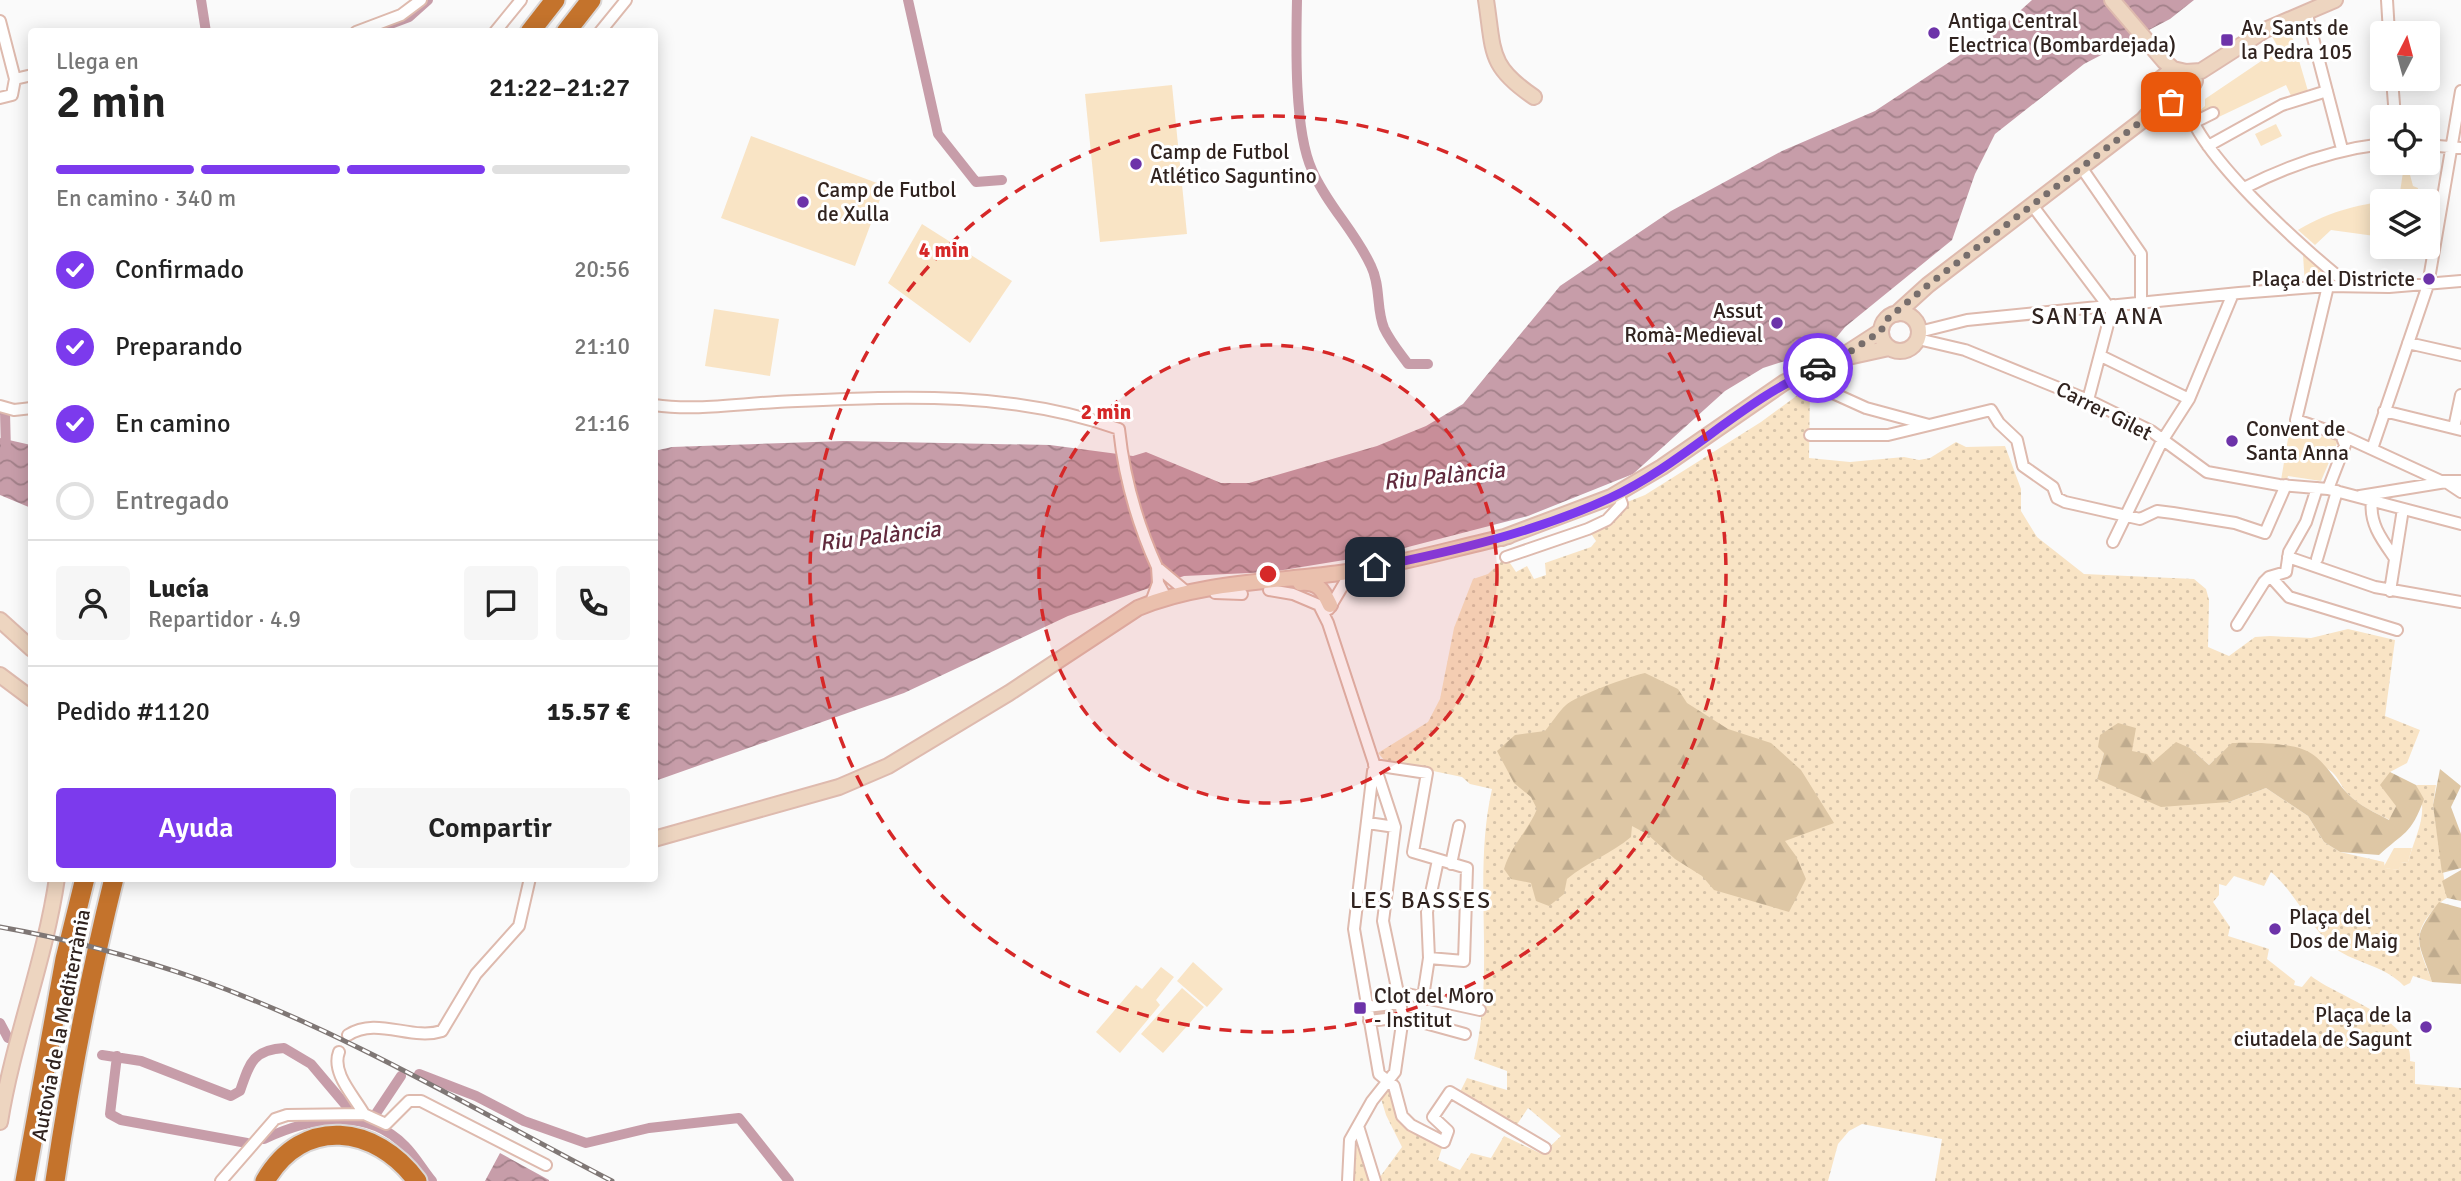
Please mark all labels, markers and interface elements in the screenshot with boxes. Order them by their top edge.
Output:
place label: Antiga Central Electrica (Bombardejada) [1948,8,2176,58]
place label: Av. Sants de la Pedra 105 [2241,15,2352,65]
north arrow [2370,21,2440,91]
map controls [2370,21,2440,259]
marker: Antiga Central Electrica (Bombardejada) [1926,25,1942,41]
marker: Av. Sants de la Pedra 105 [2219,32,2235,48]
text: Llega en [56,47,139,76]
text: 21:22–21:27 [489,72,630,104]
pin [2141,72,2201,132]
text: 2 min [56,74,166,130]
icon: bag [2152,83,2190,121]
button: locate [2370,105,2440,175]
place label: Camp de Futbol Atlético Saguntino [1150,139,1317,189]
marker: Camp de Futbol Atlético Saguntino [1128,156,1144,172]
place label: Camp de Futbol de Xulla [817,177,956,227]
text: En camino · 340 m [56,184,236,213]
button: layers [2370,189,2440,259]
marker: Camp de Futbol de Xulla [795,194,811,210]
text: 4 min [919,237,969,263]
icon: check [56,251,94,289]
text: Confirmado [115,254,244,286]
text: 20:56 [574,255,630,284]
place label: Plaça del Districte [2252,266,2415,292]
marker: Plaça del Districte [2421,271,2437,287]
place label: Assut Romà-Medieval [1624,298,1763,348]
district label: SANTA ANA [2031,302,2165,331]
marker: Assut Romà-Medieval [1769,315,1785,331]
icon: check [56,328,94,366]
text: Preparando [115,331,242,363]
text: 21:10 [574,332,630,361]
courier [1783,333,1853,403]
icon: car [1799,349,1837,387]
street label: Carrer Gilet [2052,376,2156,446]
text: 2 min [1081,399,1131,425]
icon: check [56,405,94,443]
text: En camino [115,408,231,440]
text: 21:16 [574,409,630,438]
place label: Convent de Santa Anna [2246,416,2349,466]
marker: Convent de Santa Anna [2224,433,2240,449]
water label: Riu Palància [1382,455,1507,497]
text: Entregado [115,485,229,517]
water label: Riu Palància [818,514,944,558]
pin [1345,537,1405,597]
icon: home [1356,548,1394,586]
centre of rings [1256,562,1280,586]
button: person [56,566,130,640]
button: chat [464,566,538,640]
button: phone [556,566,630,640]
text: Lucía [148,573,209,605]
text: Repartidor · 4.9 [148,605,301,634]
text: Pedido #1120 [56,696,210,728]
text: 15.57 € [547,696,630,728]
button: Ayuda [56,788,336,868]
button: Compartir [350,788,630,868]
district label: LES BASSES [1350,886,1492,915]
place label: Plaça del Dos de Maig [2289,904,2398,954]
street label: Autovia de la Mediterrània [26,907,96,1143]
marker: Plaça del Dos de Maig [2267,921,2283,937]
place label: Clot del Moro - Institut [1374,983,1494,1033]
marker: Clot del Moro - Institut [1352,1000,1368,1016]
place label: Plaça de la ciutadela de Sagunt [2234,1002,2412,1052]
marker: Plaça de la ciutadela de Sagunt [2418,1019,2434,1035]

